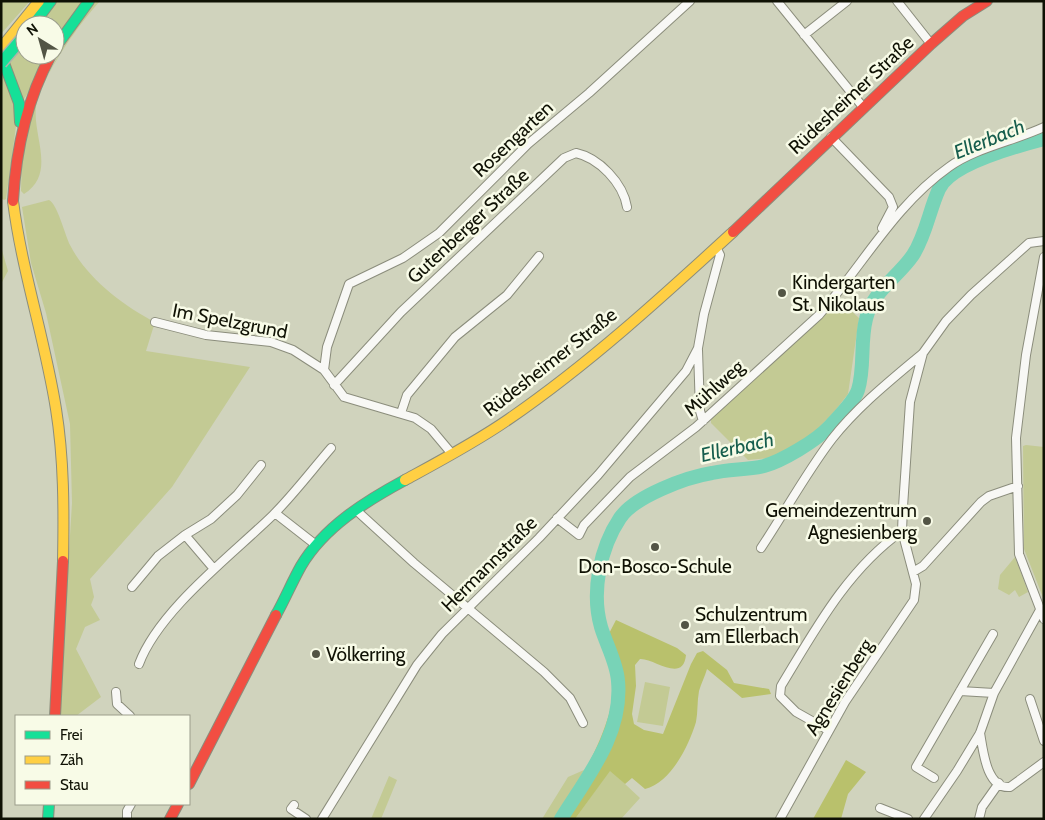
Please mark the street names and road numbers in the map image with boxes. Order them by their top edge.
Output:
street label: Rüdesheimer Straße [784,31,919,159]
street label: Rosengarten [468,96,558,182]
street label: Gutenberger Straße [402,164,534,288]
street label: Im Spelzgrund [170,299,290,343]
street label: Rüdesheimer Straße [479,303,621,421]
street label: Mühlweg [679,355,749,421]
street label: Hermannstraße [436,511,542,617]
street label: Agnesienberg [800,634,878,739]

